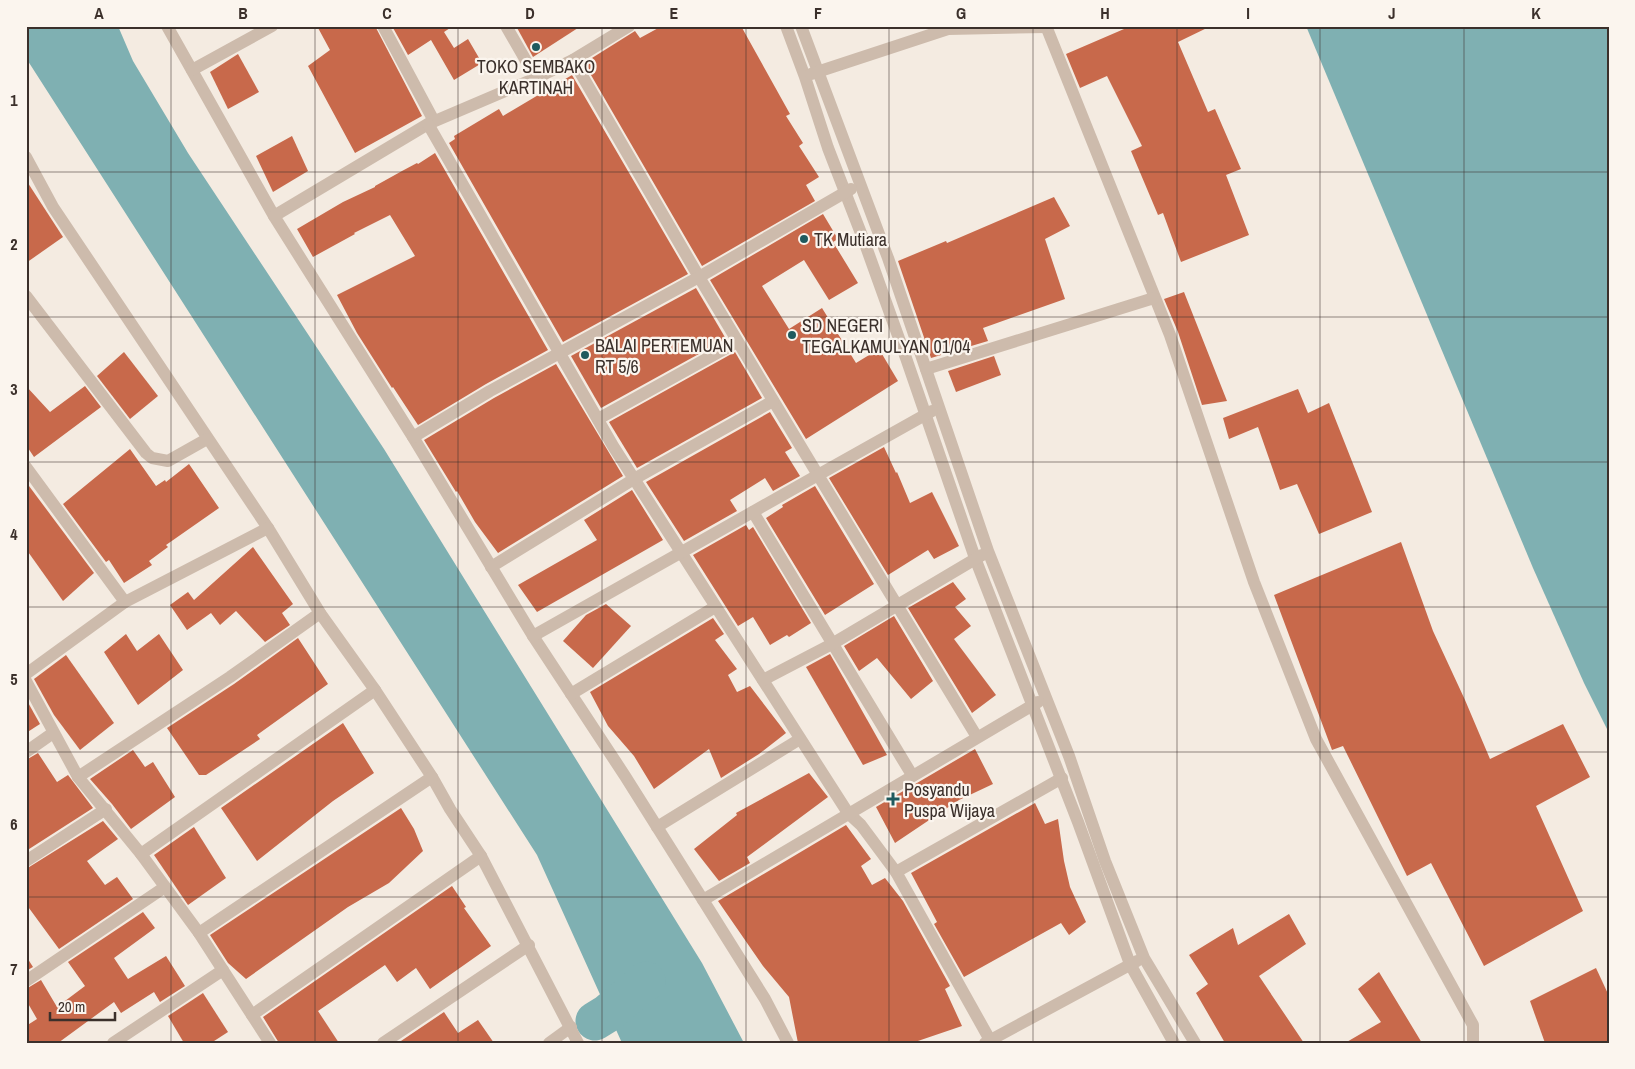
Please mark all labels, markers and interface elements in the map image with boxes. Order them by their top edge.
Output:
text: A [94,2,104,24]
text: B [238,2,248,24]
text: C [382,2,392,24]
text: D [525,2,535,24]
text: E [670,2,679,24]
text: F [814,2,822,24]
text: G [956,2,966,24]
text: H [1100,2,1110,24]
text: I [1246,2,1250,24]
text: J [1388,2,1396,24]
text: K [1531,2,1541,24]
marker: TOKO SEMBAKO KARTINAH [530,41,542,53]
place label: TOKO SEMBAKO KARTINAH [477,54,595,100]
text: 1 [10,89,18,111]
place label: TK Mutiara [814,227,887,252]
text: 2 [10,233,18,255]
marker: TK Mutiara [798,233,810,245]
place label: SD NEGERI TEGALKAMULYAN 01/04 [802,313,970,359]
marker: SD NEGERI TEGALKAMULYAN 01/04 [786,329,798,341]
place label: BALAI PERTEMUAN RT 5/6 [595,333,733,379]
marker: BALAI PERTEMUAN RT 5/6 [579,349,591,361]
text: 3 [10,378,18,400]
text: 4 [10,523,18,545]
text: 5 [10,668,18,690]
place label: Posyandu Puspa Wijaya [904,777,995,823]
marker: Posyandu Puspa Wijaya [886,792,900,806]
text: 6 [10,813,18,835]
text: 7 [10,958,18,980]
scale bar [50,989,115,1021]
text: 20 m [58,996,85,1017]

